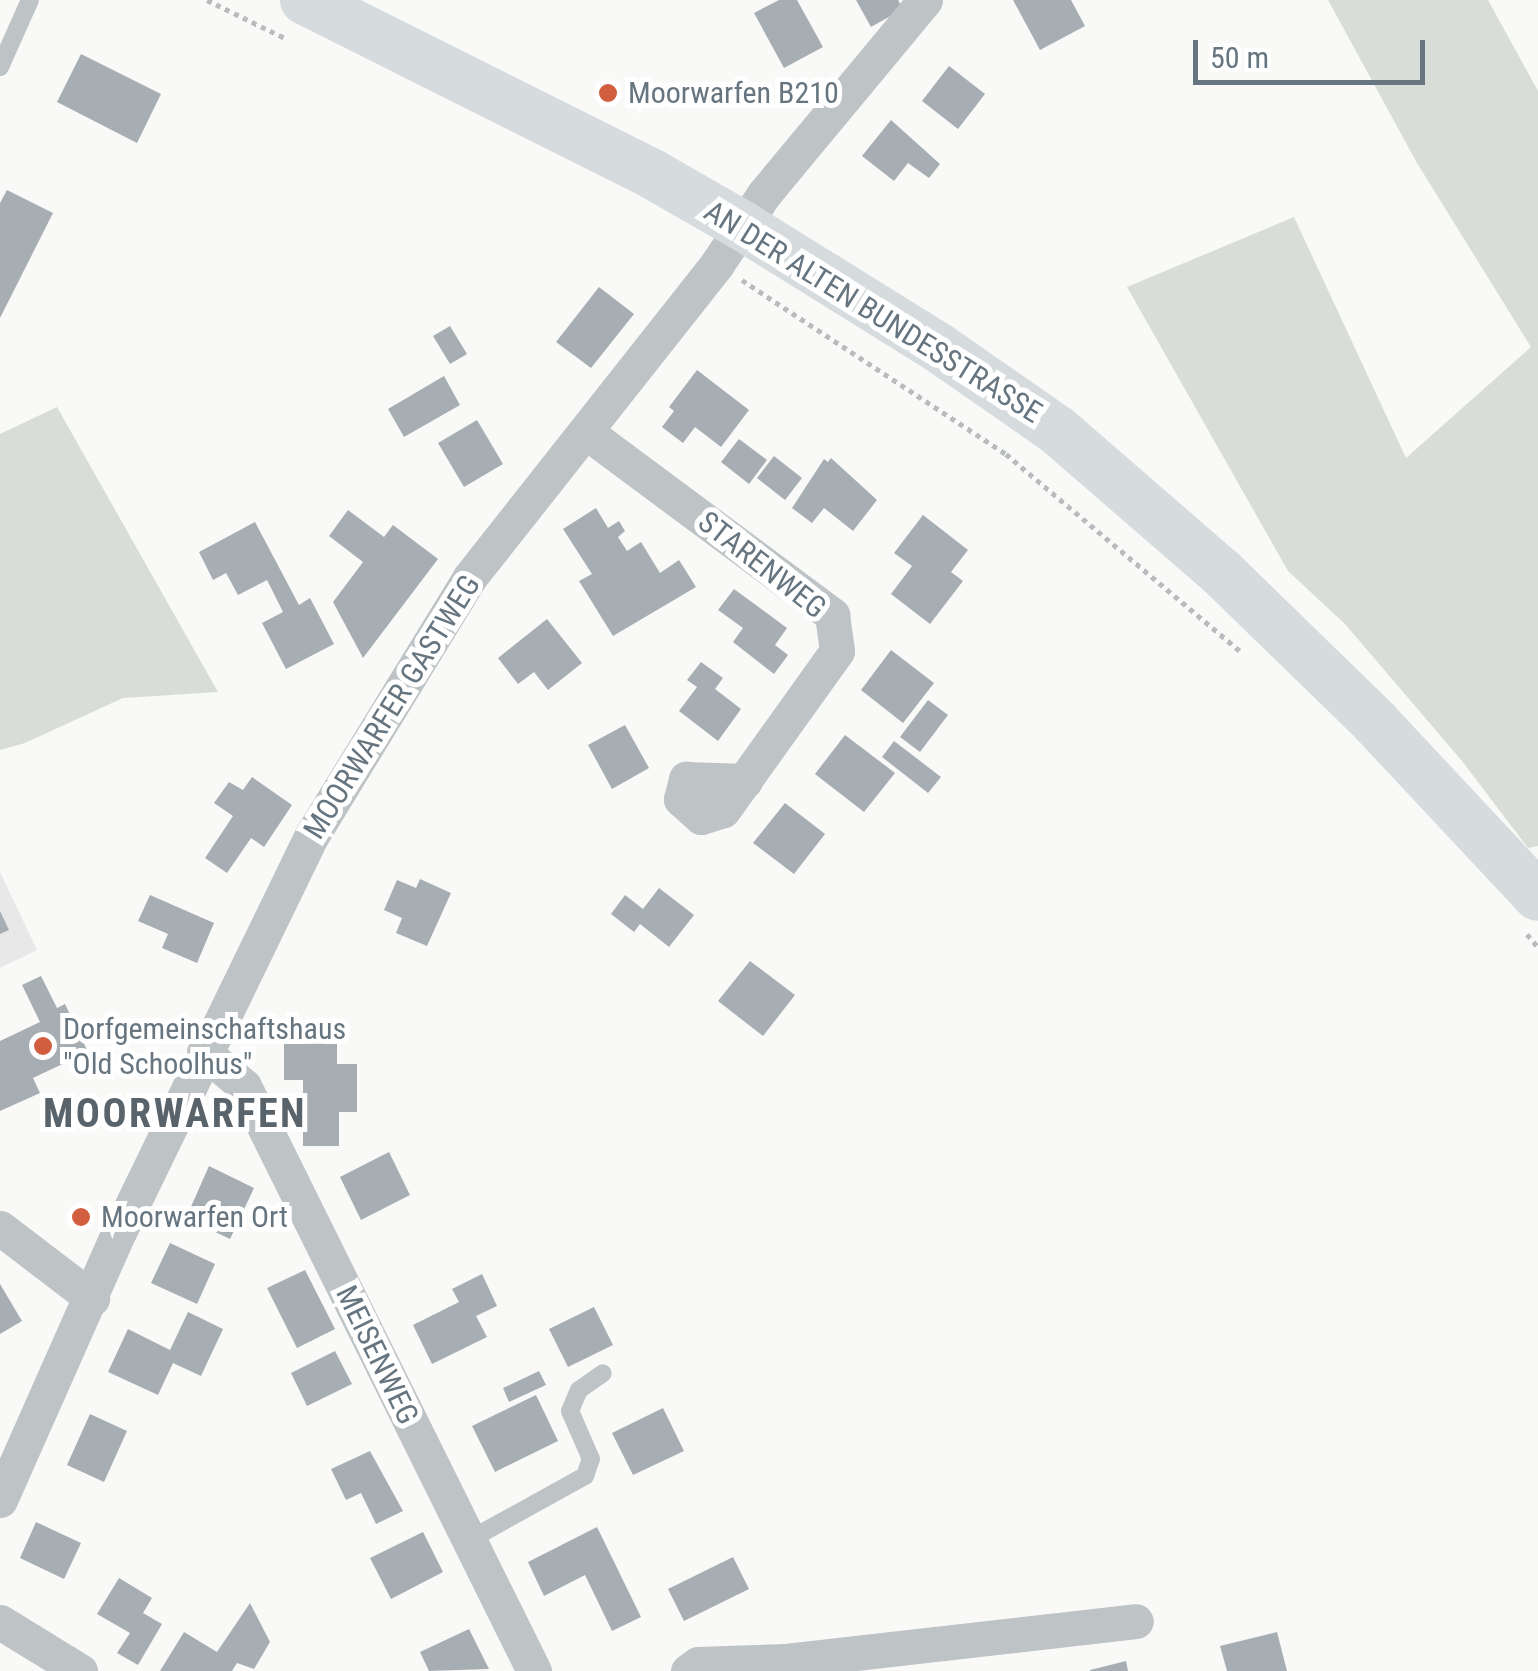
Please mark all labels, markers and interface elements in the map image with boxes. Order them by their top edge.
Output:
scale bar [1198,20,1430,82]
text: 50 m [1210,40,1269,75]
place label: Moorwarfen B210 [628,75,839,111]
marker: Moorwarfen B210 [597,82,619,104]
street label: AN DER ALTEN BUNDESSTRASSE [698,193,1048,431]
street label: STARENWEG [691,504,833,626]
street label: MOORWARFER GASTWEG [296,568,488,846]
place label: Dorfgemeinschaftshaus "Old Schoolhus" [63,1011,346,1082]
marker: Dorfgemeinschaftshaus "Old Schoolhus" [32,1035,54,1057]
district label: MOORWARFEN [43,1090,307,1138]
place label: Moorwarfen Ort [101,1199,288,1235]
marker: Moorwarfen Ort [70,1206,92,1228]
street label: MEISENWEG [328,1280,426,1430]

